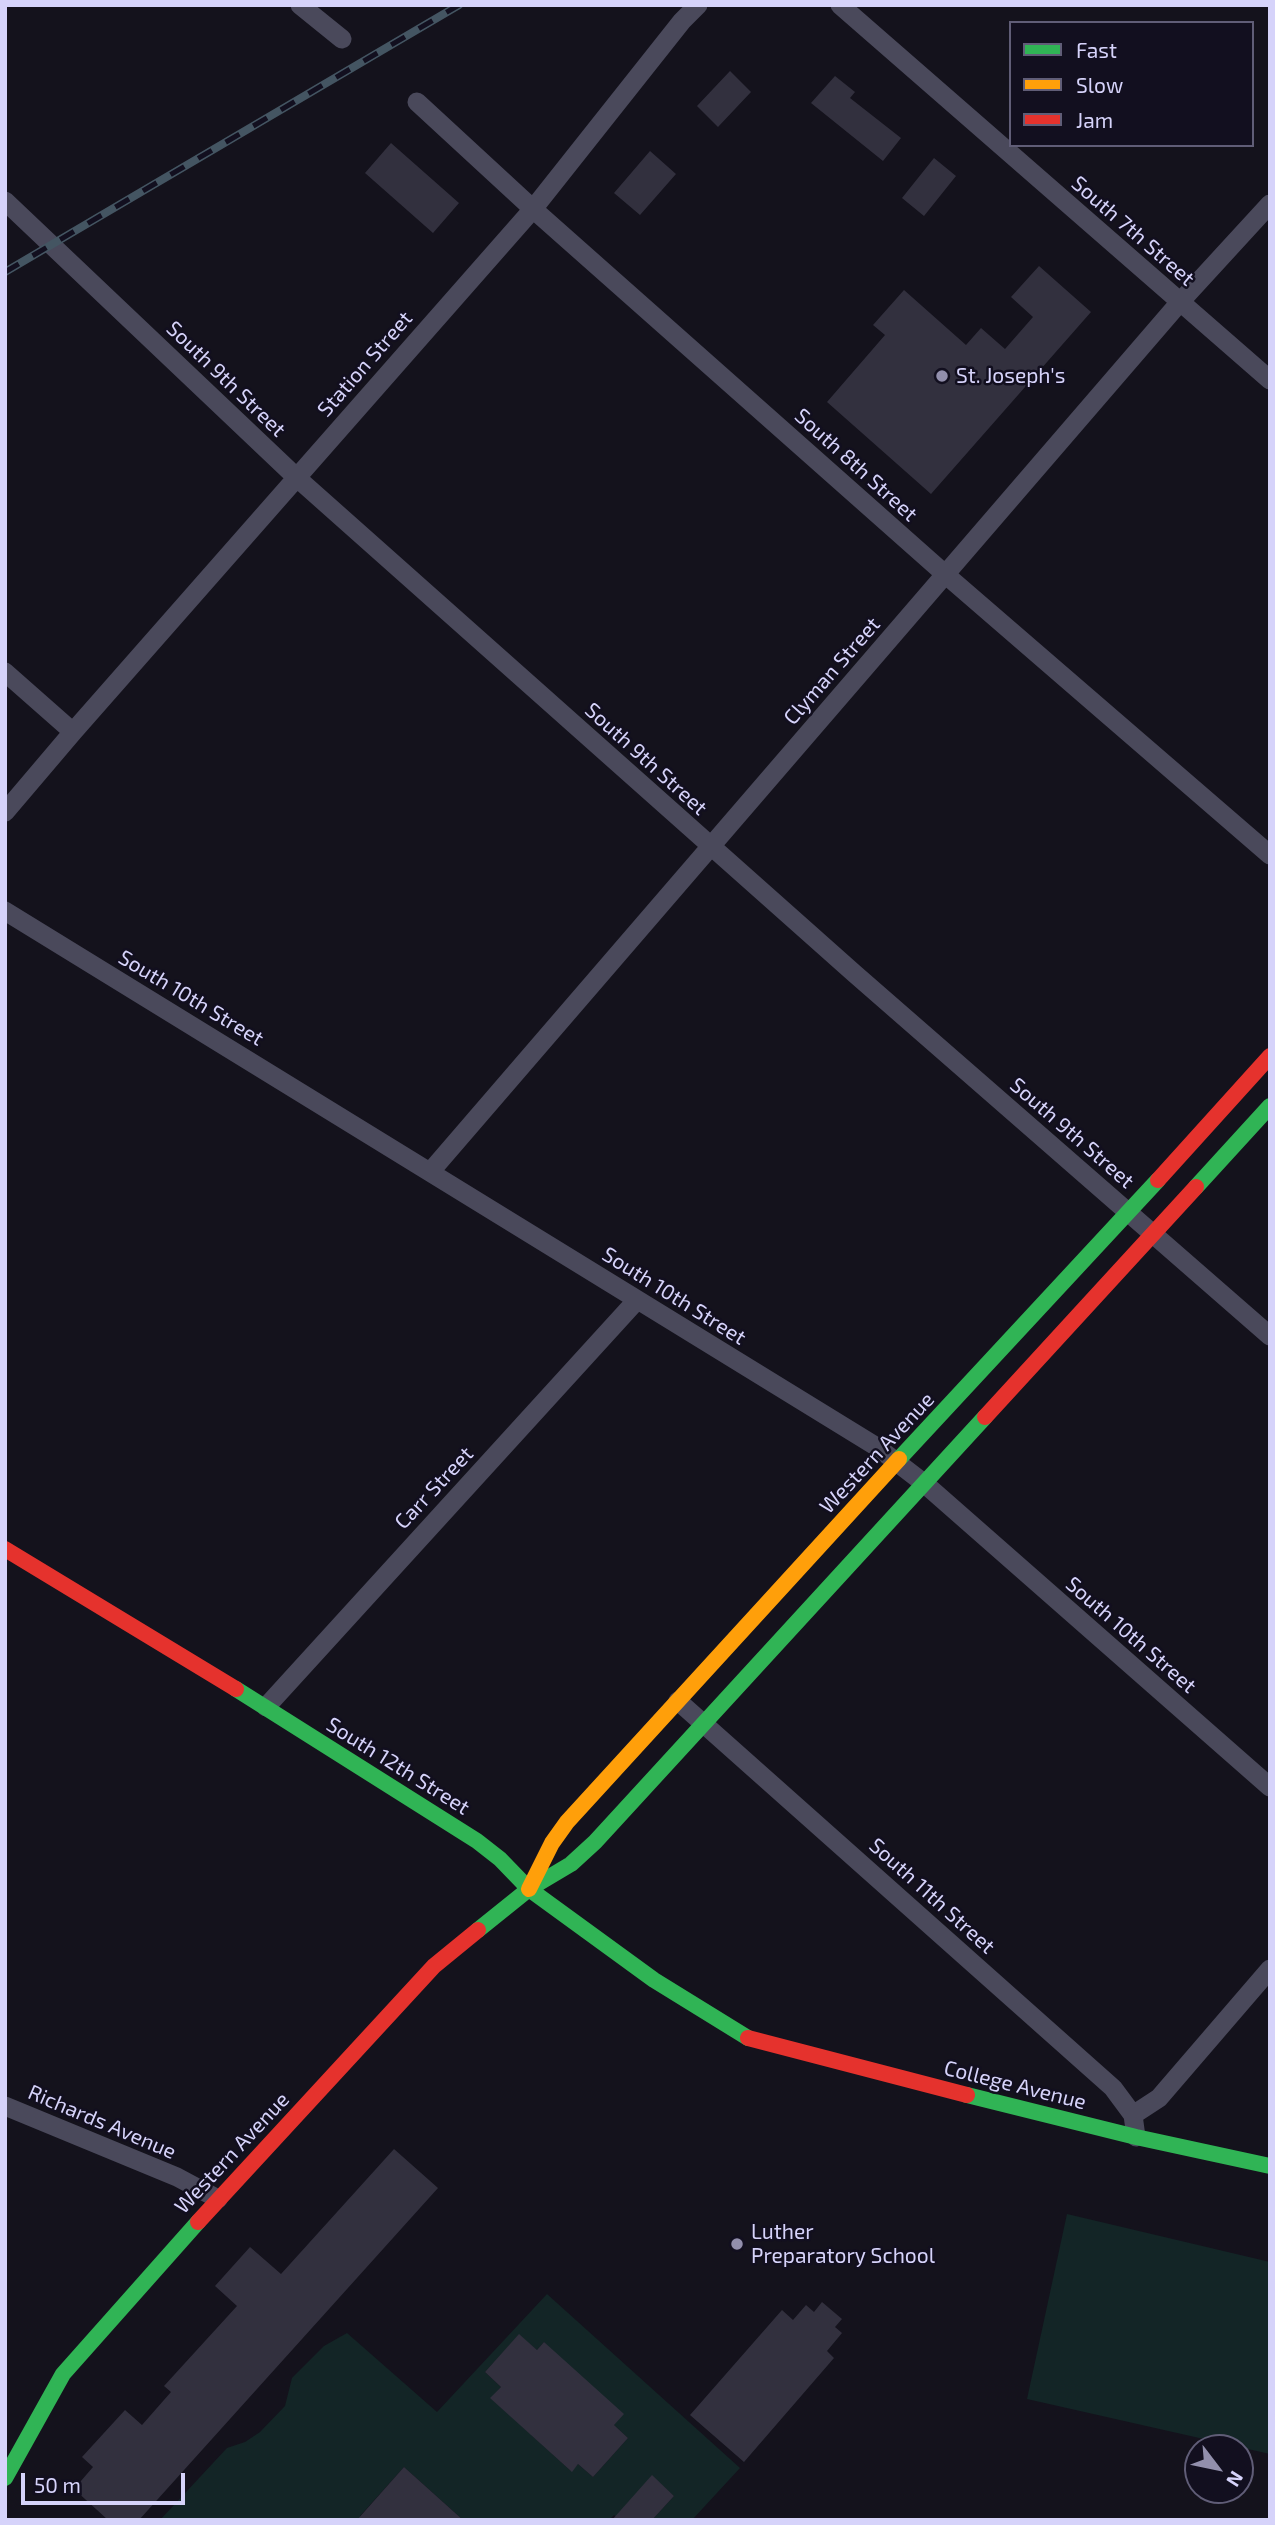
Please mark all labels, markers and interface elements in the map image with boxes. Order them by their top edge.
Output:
legend [1009,21,1254,147]
text: Fast [1076,37,1117,62]
text: Slow [1076,72,1123,97]
text: Jam [1076,107,1113,132]
street label: South 7th Street [1066,171,1200,291]
street label: Station Street [312,306,418,422]
street label: South 9th Street [161,316,291,442]
place label: St. Joseph's [956,363,1065,389]
marker: St. Joseph's [934,368,950,384]
street label: South 8th Street [789,403,923,527]
street label: Clyman Street [779,612,885,730]
street label: South 9th Street [580,698,712,820]
street label: South 10th Street [114,945,268,1051]
street label: South 9th Street [1005,1072,1139,1194]
street label: South 10th Street [597,1242,751,1350]
street label: Western Avenue [814,1387,940,1519]
street label: Carr Street [390,1442,478,1534]
street label: South 10th Street [1061,1571,1201,1699]
street label: South 12th Street [322,1712,474,1820]
street label: South 11th Street [864,1833,1000,1959]
street label: College Avenue [941,2055,1089,2115]
street label: Richards Avenue [24,2080,180,2164]
street label: Western Avenue [169,2087,295,2219]
place label: Luther Preparatory School [751,2219,935,2269]
marker: Luther Preparatory School [729,2236,745,2252]
north arrow [1184,2434,1254,2504]
scale bar [24,2458,189,2502]
text: N [1222,2467,1249,2491]
text: 50 m [34,2472,81,2497]

